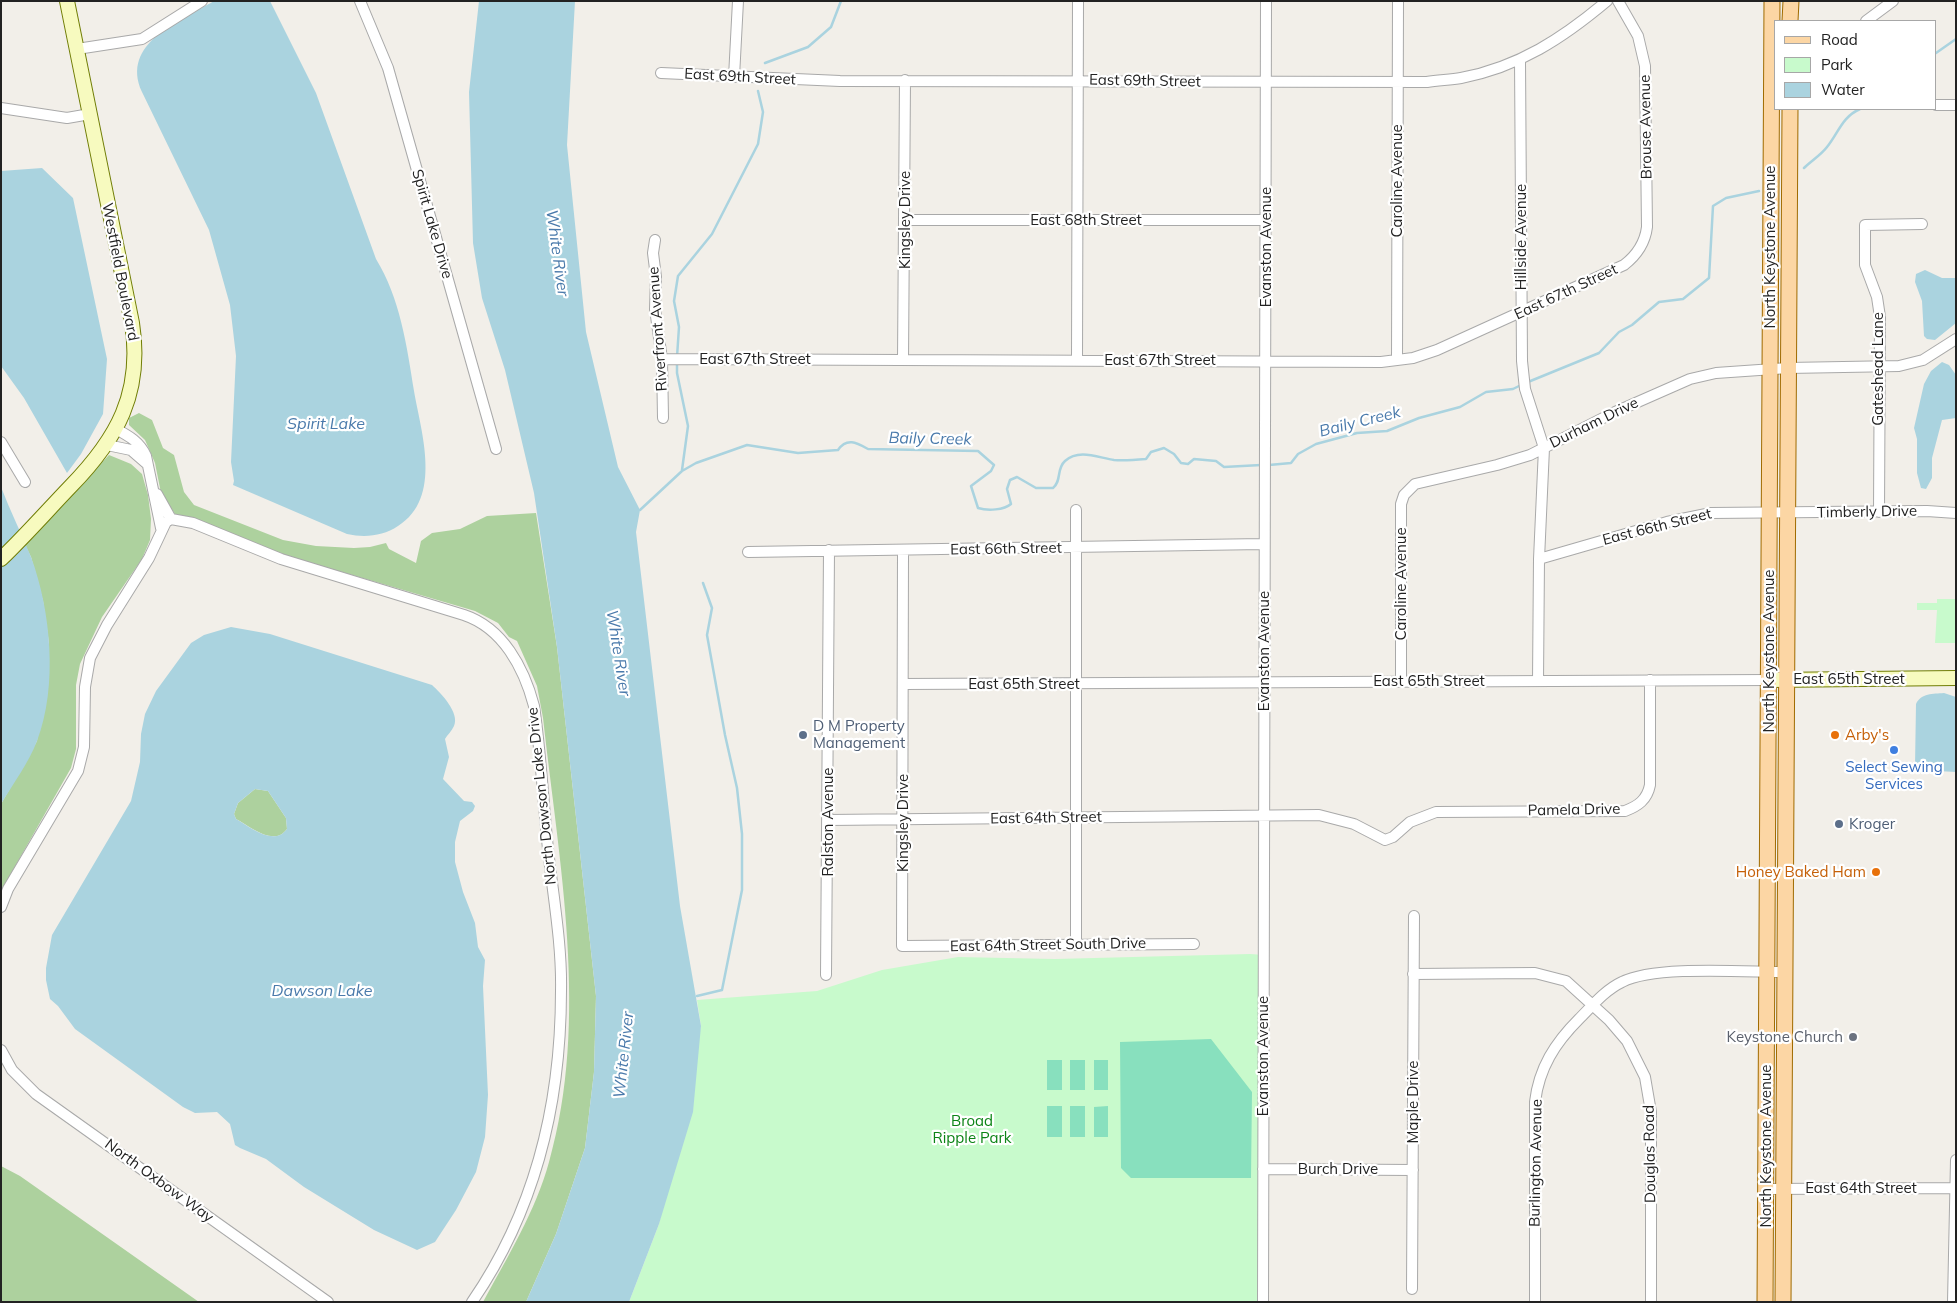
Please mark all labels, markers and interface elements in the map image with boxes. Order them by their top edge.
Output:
legend [1774,20,1937,110]
text: Road [1821,30,1858,49]
text: Park [1821,55,1853,74]
street label: East 69th Street [684,65,796,89]
street label: East 69th Street [1089,71,1201,91]
street label: Brouse Avenue [1636,75,1656,179]
text: Water [1821,80,1865,99]
street label: Caroline Avenue [1388,124,1406,238]
street label: North Keystone Avenue [1761,165,1779,329]
street label: Spirit Lake Drive [408,167,456,281]
street label: Kingsley Drive [896,171,914,269]
street label: Hillside Avenue [1512,184,1530,290]
street label: Evanston Avenue [1257,187,1275,307]
street label: Westfield Boulevard [98,202,142,342]
water label: White River [541,209,573,297]
street label: East 68th Street [1030,211,1142,229]
street label: East 67th Street [1512,260,1620,324]
street label: Riverfront Avenue [645,266,671,392]
street label: Gateshead Lane [1869,312,1887,426]
street label: East 67th Street [699,350,811,368]
street label: East 67th Street [1104,351,1216,369]
street label: Durham Drive [1547,394,1641,452]
water label: Baily Creek [1317,403,1403,441]
water label: Spirit Lake [287,414,365,434]
water label: Baily Creek [888,429,972,449]
street label: Timberly Drive [1817,502,1917,522]
street label: East 66th Street [1601,505,1713,549]
street label: Caroline Avenue [1392,527,1410,641]
street label: East 66th Street [950,539,1062,559]
street label: North Keystone Avenue [1760,569,1778,733]
street label: Evanston Avenue [1255,591,1273,711]
water label: White River [602,608,634,698]
street label: East 65th Street [1793,670,1905,688]
street label: East 65th Street [1373,672,1485,690]
street label: East 65th Street [968,675,1080,693]
street label: North Dawson Lake Drive [524,706,560,886]
place label: D M Property Management [813,717,905,752]
place label: Arby's [1845,726,1889,744]
marker: D M Property Management [797,729,809,741]
marker: Arby's [1829,729,1841,741]
marker: Select Sewing Services [1888,744,1900,756]
place label: Select Sewing Services [1845,758,1943,793]
street label: Ralston Avenue [819,768,837,876]
street label: Kingsley Drive [894,774,912,872]
street label: Pamela Drive [1528,800,1620,820]
street label: East 64th Street [990,808,1102,828]
place label: Kroger [1849,815,1895,833]
marker: Kroger [1833,818,1845,830]
place label: Honey Baked Ham [1736,863,1866,881]
marker: Honey Baked Ham [1870,866,1882,878]
street label: East 64th Street South Drive [950,934,1146,956]
water label: Dawson Lake [272,981,372,1001]
street label: Evanston Avenue [1254,996,1272,1116]
water label: White River [610,1011,638,1099]
place label: Keystone Church [1727,1028,1843,1046]
marker: Keystone Church [1847,1031,1859,1043]
street label: Maple Drive [1404,1061,1422,1143]
street label: North Keystone Avenue [1757,1064,1775,1228]
street label: Burlington Avenue [1526,1099,1546,1227]
street label: Douglas Road [1640,1105,1660,1203]
park label: Broad Ripple Park [932,1112,1012,1147]
street label: North Oxbow Way [101,1135,217,1227]
street label: Burch Drive [1298,1160,1378,1178]
street label: East 64th Street [1805,1179,1917,1197]

